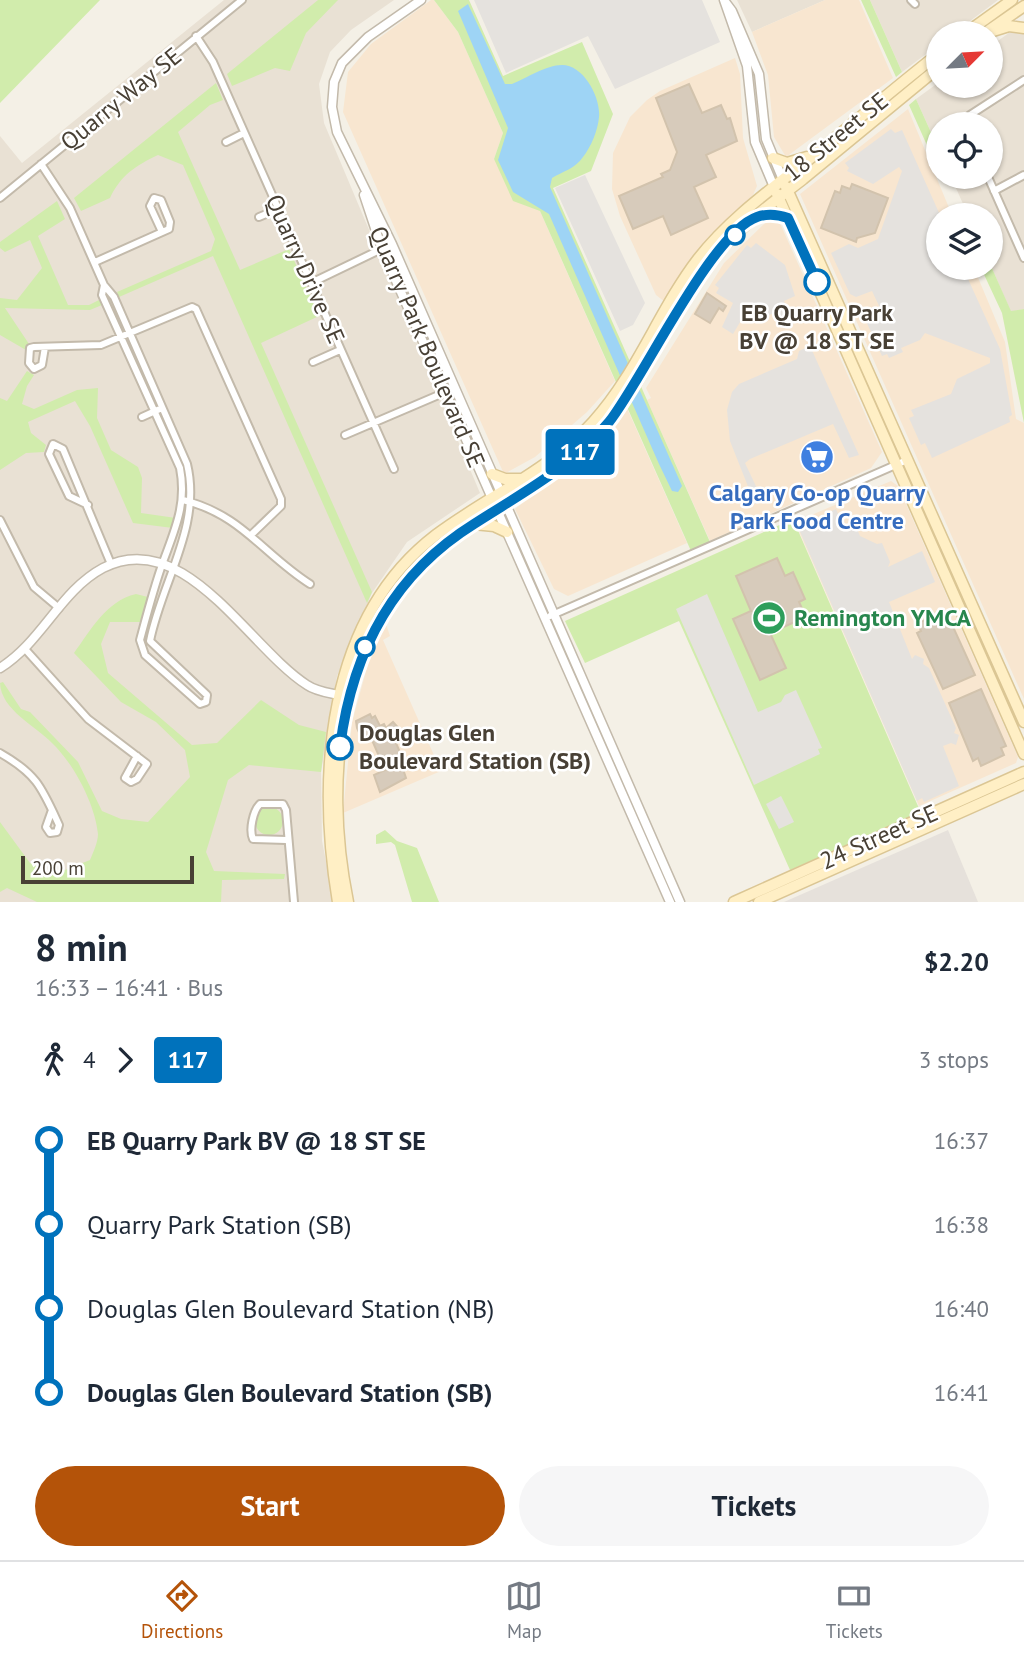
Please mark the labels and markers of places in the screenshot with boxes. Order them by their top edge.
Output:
unlabelled marker [725,225,745,245]
marker: EB Quarry Park BV @ 18 ST SE [804,269,830,295]
place label: EB Quarry Park BV @ 18 ST SE [739,297,895,356]
supermarket icon: Calgary Co-op Quarry Park Food Centre [798,438,836,476]
place label: Calgary Co-op Quarry Park Food Centre [709,477,926,536]
sports icon: Remington YMCA [750,599,788,637]
place label: Remington YMCA [794,602,972,633]
unlabelled marker [355,637,375,657]
place label: Douglas Glen Boulevard Station (SB) [359,717,591,776]
marker: Douglas Glen Boulevard Station (SB) [327,734,353,760]

